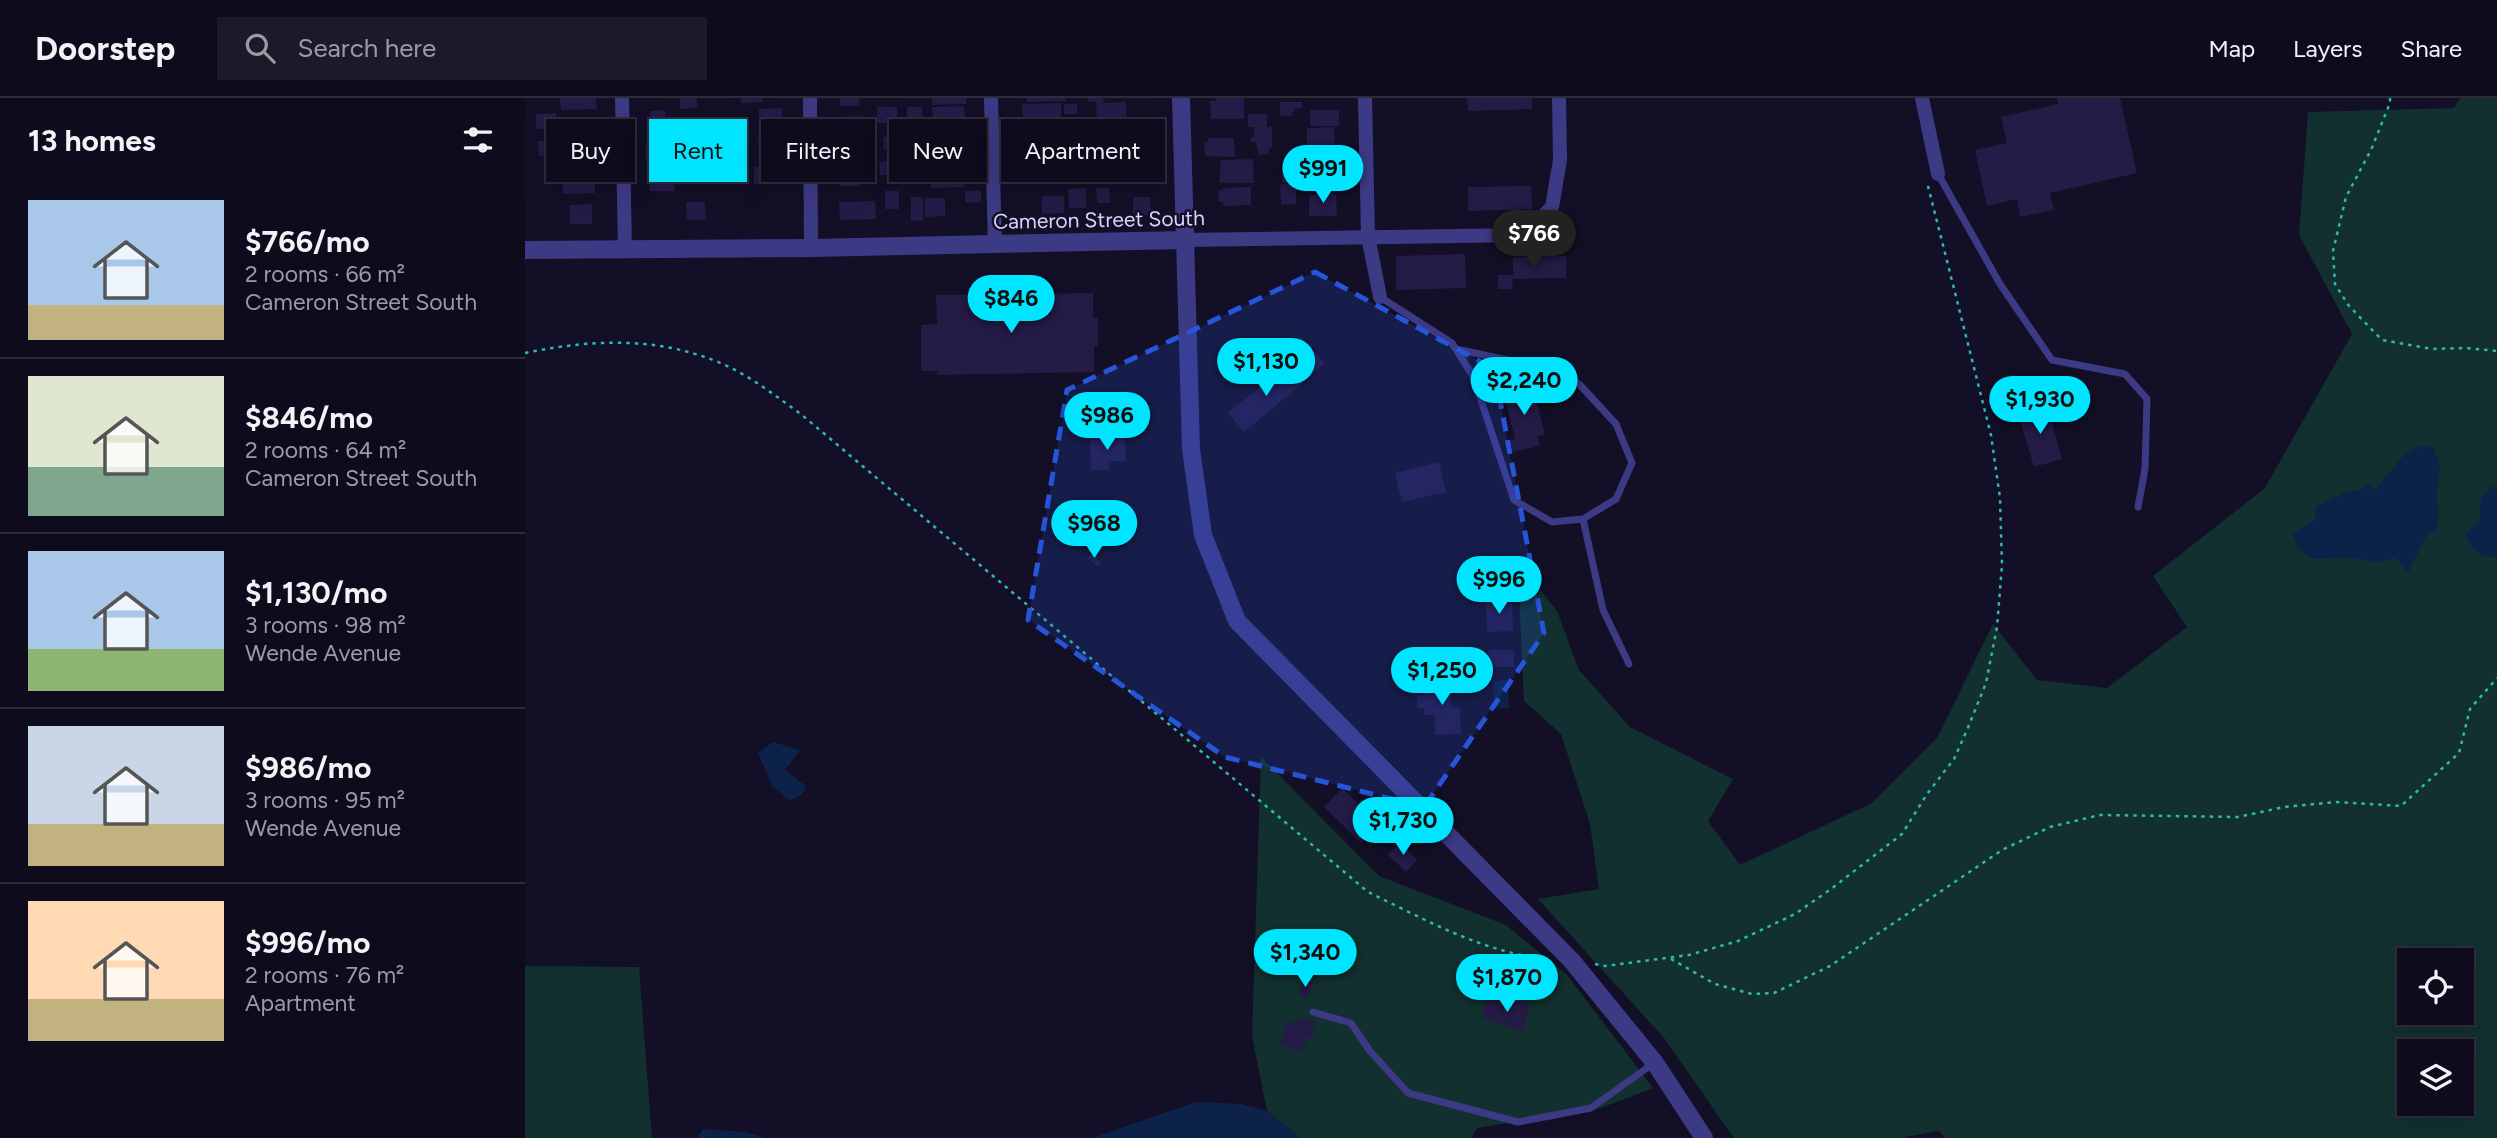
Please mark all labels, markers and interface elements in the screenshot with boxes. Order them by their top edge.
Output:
search box [217,17,707,80]
text: Doorstep [35,29,175,68]
icon: search [241,29,279,67]
text: Search here [297,32,436,64]
text: Map [2208,34,2255,63]
text: Layers [2293,34,2362,63]
text: Share [2400,34,2462,63]
chip: Buy [546,119,635,182]
chip: Rent [649,119,747,182]
chip: Filters [761,119,875,182]
chip: New [889,119,987,182]
chip: Apartment [1001,119,1165,182]
icon: filters [459,121,497,159]
text: 13 homes [28,122,156,159]
pin: $991 [1282,146,1364,205]
text: $991 [1298,154,1348,182]
street label: Cameron Street South [993,205,1205,234]
pin: $766 [1493,211,1575,270]
text: $766 [1508,219,1560,247]
text: $766/mo [245,223,370,260]
icon: home [84,228,168,312]
text: 2 rooms · 66 m² [245,260,405,288]
pin: $846 [970,275,1052,335]
text: $846 [984,284,1038,312]
text: Cameron Street South [245,288,477,316]
pin: $1,130 [1209,338,1323,398]
text: $1,130 [1233,347,1299,375]
pin: $2,240 [1467,358,1581,417]
text: $2,240 [1487,366,1561,394]
pin: $1,930 [1983,376,2097,436]
text: $1,930 [2005,385,2075,413]
pin: $986 [1066,392,1148,452]
text: $846/mo [245,399,373,436]
text: $986 [1080,401,1134,429]
icon: home [84,404,168,488]
text: 2 rooms · 64 m² [245,436,406,464]
text: Cameron Street South [245,464,477,492]
pin: $968 [1053,500,1135,560]
text: $968 [1067,509,1121,537]
pin: $996 [1458,556,1540,616]
text: $996 [1473,565,1525,593]
text: $1,130/mo [245,574,387,611]
icon: home [84,579,168,663]
text: 3 rooms · 98 m² [245,611,406,639]
text: Wende Avenue [245,639,401,667]
pin: $1,250 [1385,648,1499,707]
text: $1,250 [1407,656,1477,684]
text: $986/mo [245,749,371,786]
icon: home [84,754,168,838]
text: 3 rooms · 95 m² [245,786,405,814]
pin: $1,730 [1346,798,1460,857]
text: $1,730 [1369,806,1437,834]
text: Wende Avenue [245,814,401,842]
text: $996/mo [245,924,370,961]
icon: home [84,929,168,1013]
pin: $1,340 [1248,930,1362,989]
text: $1,340 [1270,938,1340,966]
map controls [2397,948,2474,1116]
button: locate [2397,948,2474,1025]
pin: $1,870 [1450,954,1564,1014]
text: 2 rooms · 76 m² [245,961,404,989]
text: $1,870 [1472,963,1542,991]
text: Apartment [245,989,356,1017]
button: layers [2397,1039,2474,1116]

